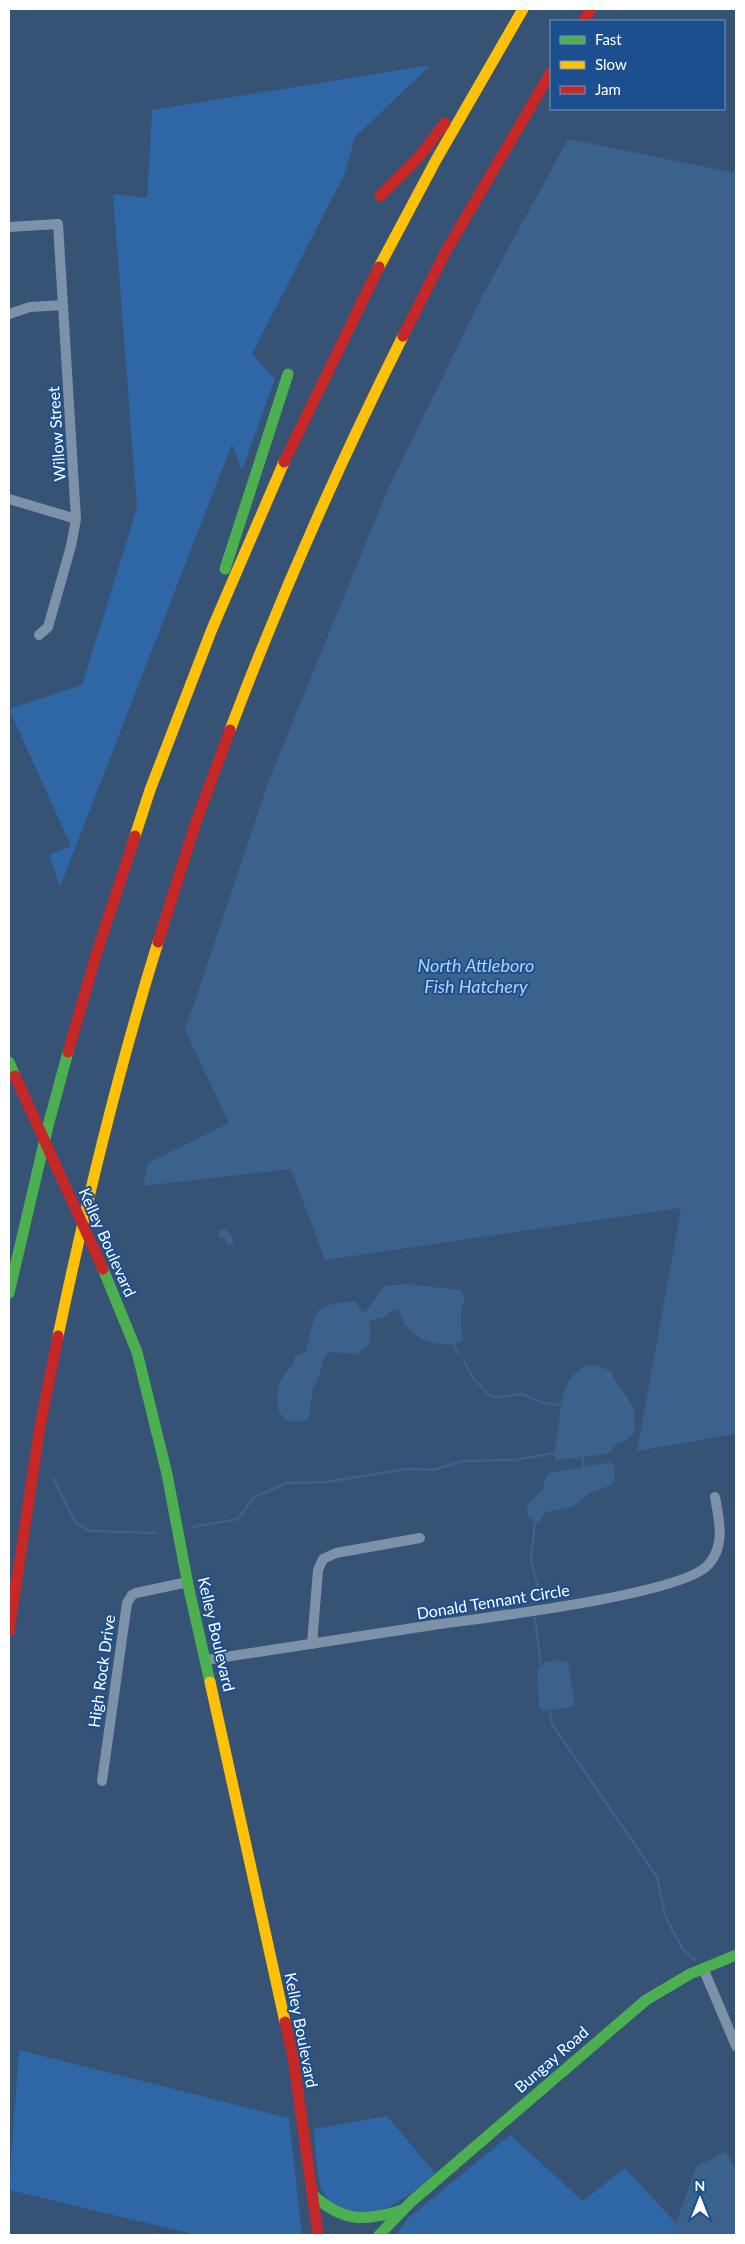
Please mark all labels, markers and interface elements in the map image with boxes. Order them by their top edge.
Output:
legend [550,20,725,110]
text: Fast [595,30,622,48]
text: Slow [595,55,627,73]
text: Jam [595,80,621,98]
street label: Willow Street [43,386,69,482]
water label: North Attleboro Fish Hatchery [418,954,534,997]
street label: Kelley Boulevard [76,1185,140,1299]
street label: Kelley Boulevard [195,1575,239,1693]
street label: Donald Tennant Circle [415,1580,571,1622]
street label: High Rock Drive [84,1613,118,1729]
street label: Kelley Boulevard [282,1971,322,2089]
street label: Bungay Road [510,2022,592,2096]
north arrow [675,2174,725,2224]
text: N [695,2177,705,2194]

